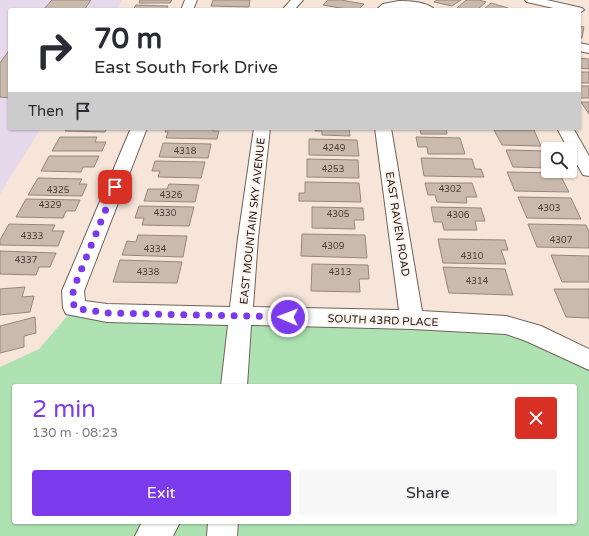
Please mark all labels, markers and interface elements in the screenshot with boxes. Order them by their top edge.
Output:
text: 70 m [94,22,162,56]
icon: right [28,24,80,76]
text: East South Fork Drive [94,56,278,78]
icon: arrive [72,100,94,122]
text: Then [28,102,64,120]
street label: EAST MOUNTAIN SKY AVENUE [237,137,268,305]
map controls [541,142,577,178]
button: search [541,142,577,178]
house number: 4249 [323,143,346,154]
house number: 4318 [174,146,197,157]
house number: 4253 [322,164,344,175]
pin [98,170,132,204]
street label: EAST RAVEN ROAD [383,171,412,278]
icon: arrive [104,176,126,198]
house number: 4302 [439,184,461,195]
house number: 4325 [47,185,70,196]
house number: 4326 [160,190,183,201]
house number: 4329 [39,200,62,211]
house number: 4303 [538,203,560,214]
house number: 4330 [154,208,177,219]
house number: 4305 [327,209,350,220]
house number: 4306 [447,210,470,221]
house number: 4333 [21,231,43,242]
house number: 4307 [550,235,573,246]
house number: 4309 [322,241,345,252]
house number: 4334 [144,244,167,255]
house number: 4310 [461,251,484,262]
house number: 4337 [15,255,38,266]
house number: 4338 [137,267,160,278]
house number: 4313 [329,267,351,278]
house number: 4314 [466,276,489,287]
position arrow [267,296,309,338]
street label: SOUTH 43RD PLACE [327,312,439,329]
text: 2 min [32,395,96,424]
button: close [515,397,557,439]
text: 130 m · 08:23 [32,425,118,441]
button: Exit [32,470,291,516]
button: Share [299,470,557,516]

